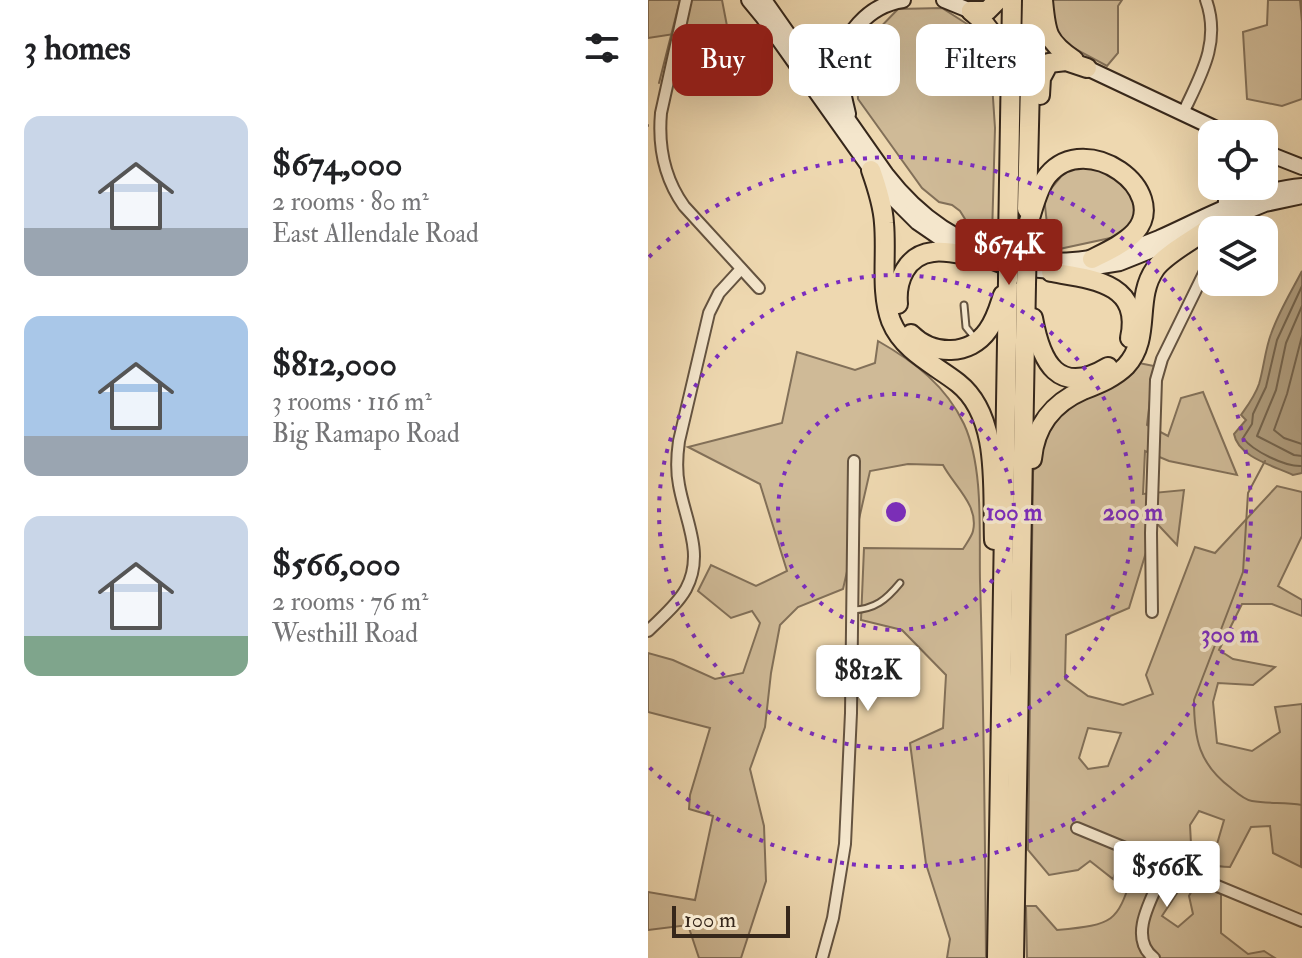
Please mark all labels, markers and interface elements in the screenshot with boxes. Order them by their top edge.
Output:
chip: Buy [672,24,773,96]
chip: Rent [789,24,900,96]
chip: Filters [916,24,1045,96]
icon: filters [580,26,624,70]
text: 3 homes [24,27,131,70]
map controls [1198,120,1278,296]
button: locate [1198,120,1278,200]
text: $674,000 [272,143,403,186]
icon: home [88,148,184,244]
text: 2 rooms · 80 m² [272,186,429,218]
button: layers [1198,216,1278,296]
text: East Allendale Road [272,218,479,250]
pin: $674K [953,219,1065,287]
text: $674K [973,229,1045,261]
text: $812,000 [272,343,397,386]
icon: home [88,348,184,444]
text: 3 rooms · 116 m² [272,386,432,418]
text: Big Ramapo Road [272,418,460,450]
text: 100 m [986,497,1043,528]
text: 200 m [1103,497,1164,528]
centre of rings [882,498,910,526]
text: $566,000 [272,543,401,586]
icon: home [88,548,184,644]
text: 2 rooms · 76 m² [272,586,428,618]
text: Westhill Road [272,618,418,650]
text: 300 m [1201,619,1259,650]
pin: $812K [812,645,924,713]
text: $812K [834,655,902,687]
pin: $566K [1111,841,1223,909]
text: $566K [1132,851,1202,883]
scale bar [672,902,790,938]
text: 100 m [684,906,736,934]

